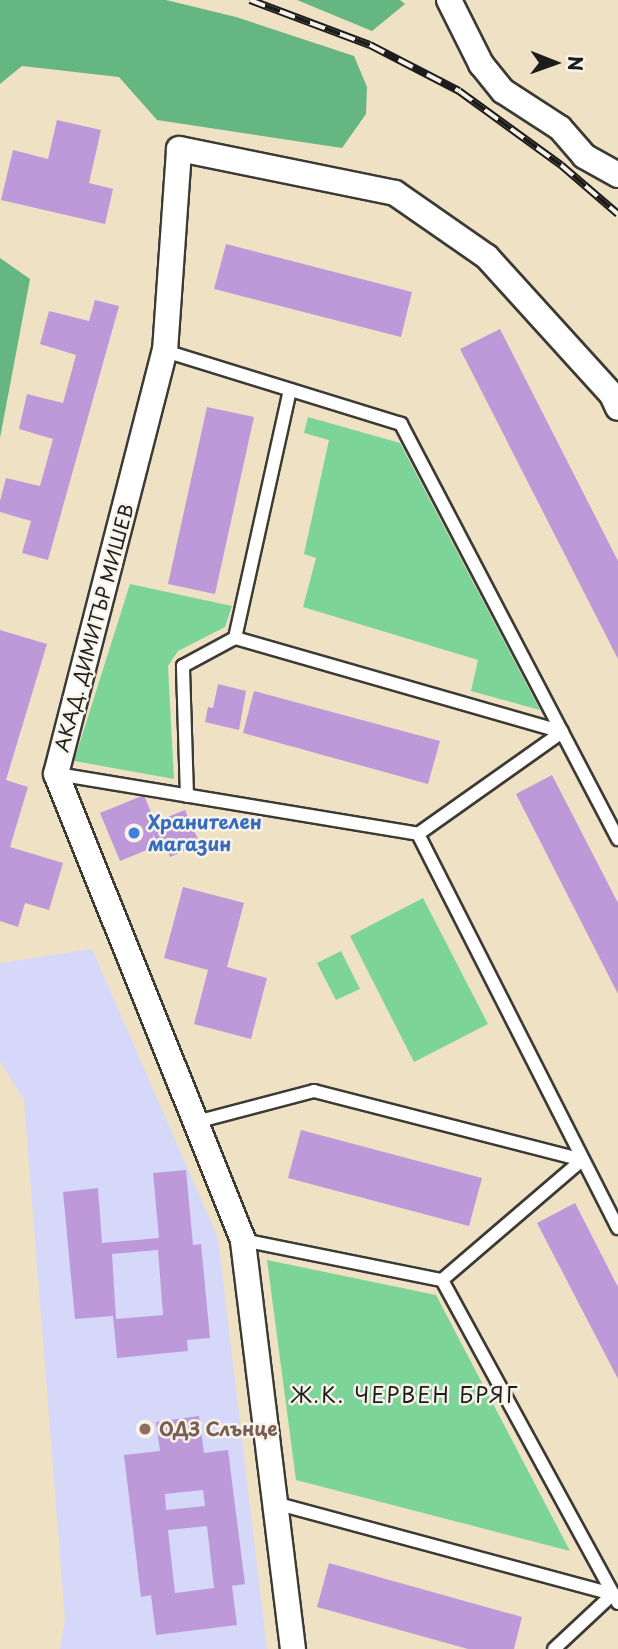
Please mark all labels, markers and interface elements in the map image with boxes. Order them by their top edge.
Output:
north arrow [520,28,590,98]
text: N [562,56,590,71]
street label: АКАД. ДИМИТЪР МИШЕВ [50,501,138,755]
place label: Хранителен магазин [148,811,262,855]
marker: Хранителен магазин [126,825,142,841]
district label: Ж.К. ЧЕРВЕН БРЯГ [293,1381,517,1407]
place label: ОДЗ Слънце [159,1418,279,1440]
marker: ОДЗ Слънце [137,1421,153,1437]

